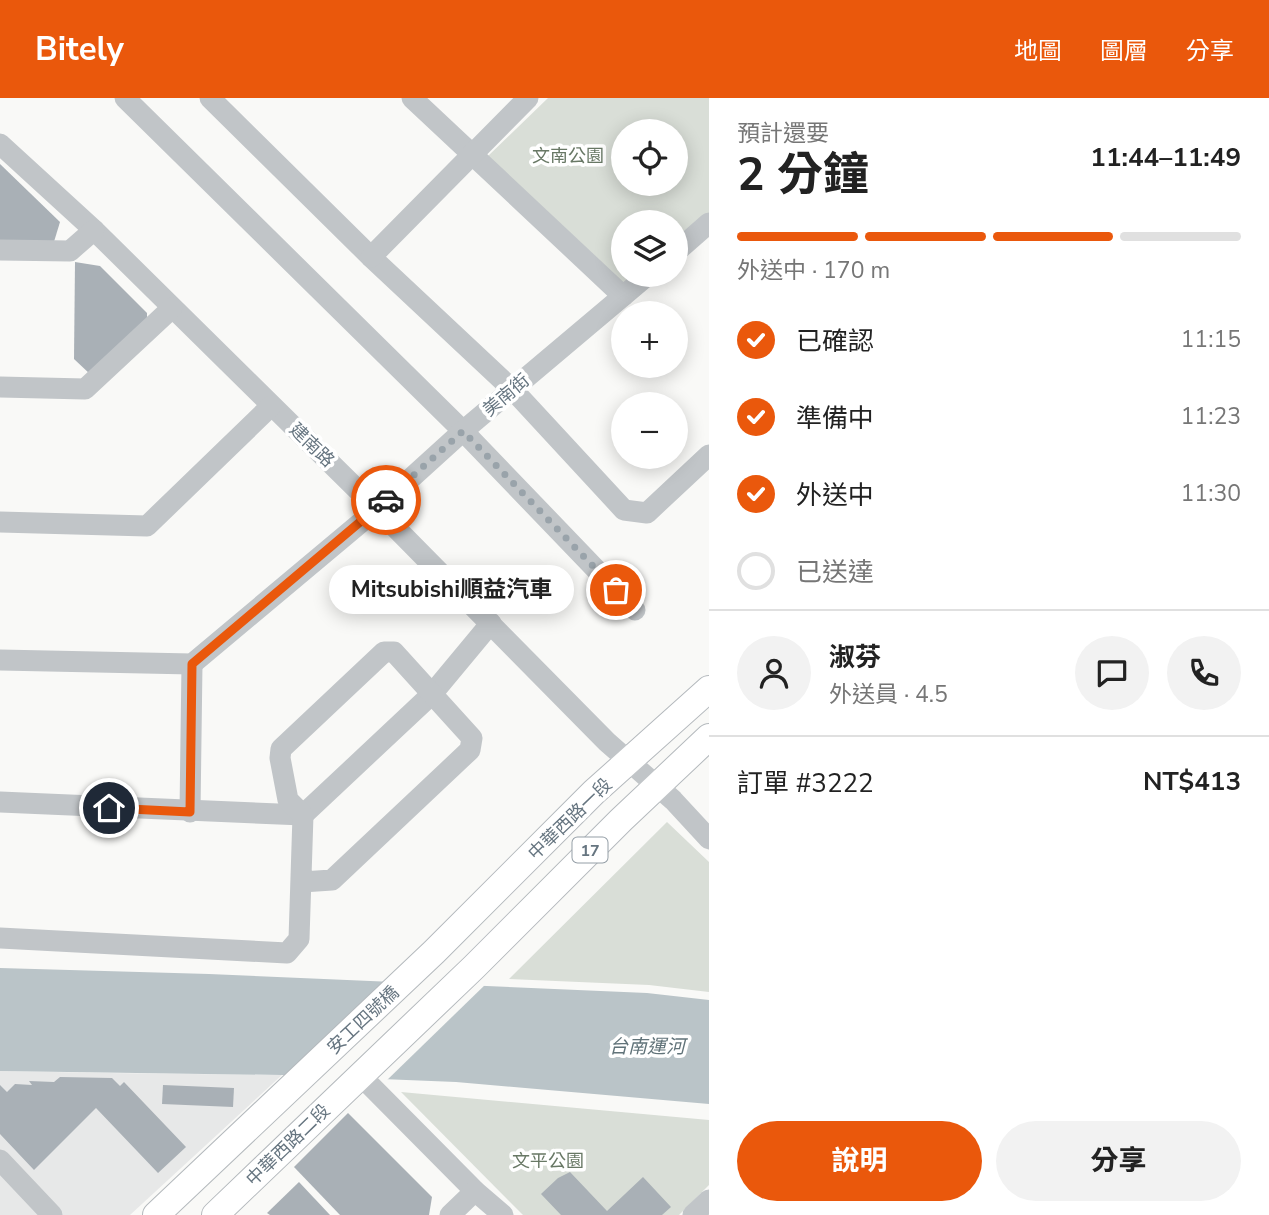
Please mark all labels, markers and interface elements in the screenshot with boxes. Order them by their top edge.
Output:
text: Bitely [35,27,124,72]
text: 地圖 [1014,35,1062,67]
text: 圖層 [1100,35,1148,67]
text: 分享 [1186,35,1234,67]
text: 預計還要 [737,118,829,149]
map controls [611,119,688,469]
button: locate [611,119,688,196]
text: 11:44–11:49 [1090,140,1241,175]
text: 2 分鐘 [737,143,869,206]
park label: 文南公園 [532,144,604,168]
button: layers [611,210,688,287]
text: 外送中 · 170 m [737,255,890,286]
button: + [611,301,688,378]
icon: check [737,321,775,359]
text: 已確認 [796,324,874,359]
text: 11:15 [1181,324,1241,355]
street label: 美南街 [478,368,534,422]
button: − [611,392,688,469]
icon: check [737,398,775,436]
text: 準備中 [796,401,874,436]
text: 11:23 [1181,401,1241,432]
street label: 建南路 [284,418,340,472]
courier [351,465,421,535]
icon: check [737,475,775,513]
text: 外送中 [796,478,874,513]
text: 11:30 [1181,478,1241,509]
icon: car [367,481,405,519]
text: 已送達 [796,555,874,590]
pin [586,560,646,620]
callout: Mitsubishi順益汽車 [329,566,574,614]
icon: bag [597,571,635,609]
text: Mitsubishi順益汽車 [351,574,552,605]
button: person [737,636,811,710]
button: chat [1075,636,1149,710]
button: phone [1167,636,1241,710]
text: 淑芬 [829,640,881,675]
text: 外送員 · 4.5 [829,679,948,710]
text: NT$413 [1143,764,1241,799]
text: 訂單 #3222 [737,766,874,801]
street label: 中華西路一段 [523,773,617,865]
pin [79,778,139,838]
icon: home [90,789,128,827]
road number: 17 [572,838,608,862]
street label: 安工四號橋 [322,981,404,1059]
water label: 台南運河 [609,1034,689,1060]
street label: 中華西路二段 [241,1099,335,1191]
button: 說明 [737,1121,982,1201]
button: 分享 [996,1121,1241,1201]
park label: 文平公園 [512,1149,584,1173]

